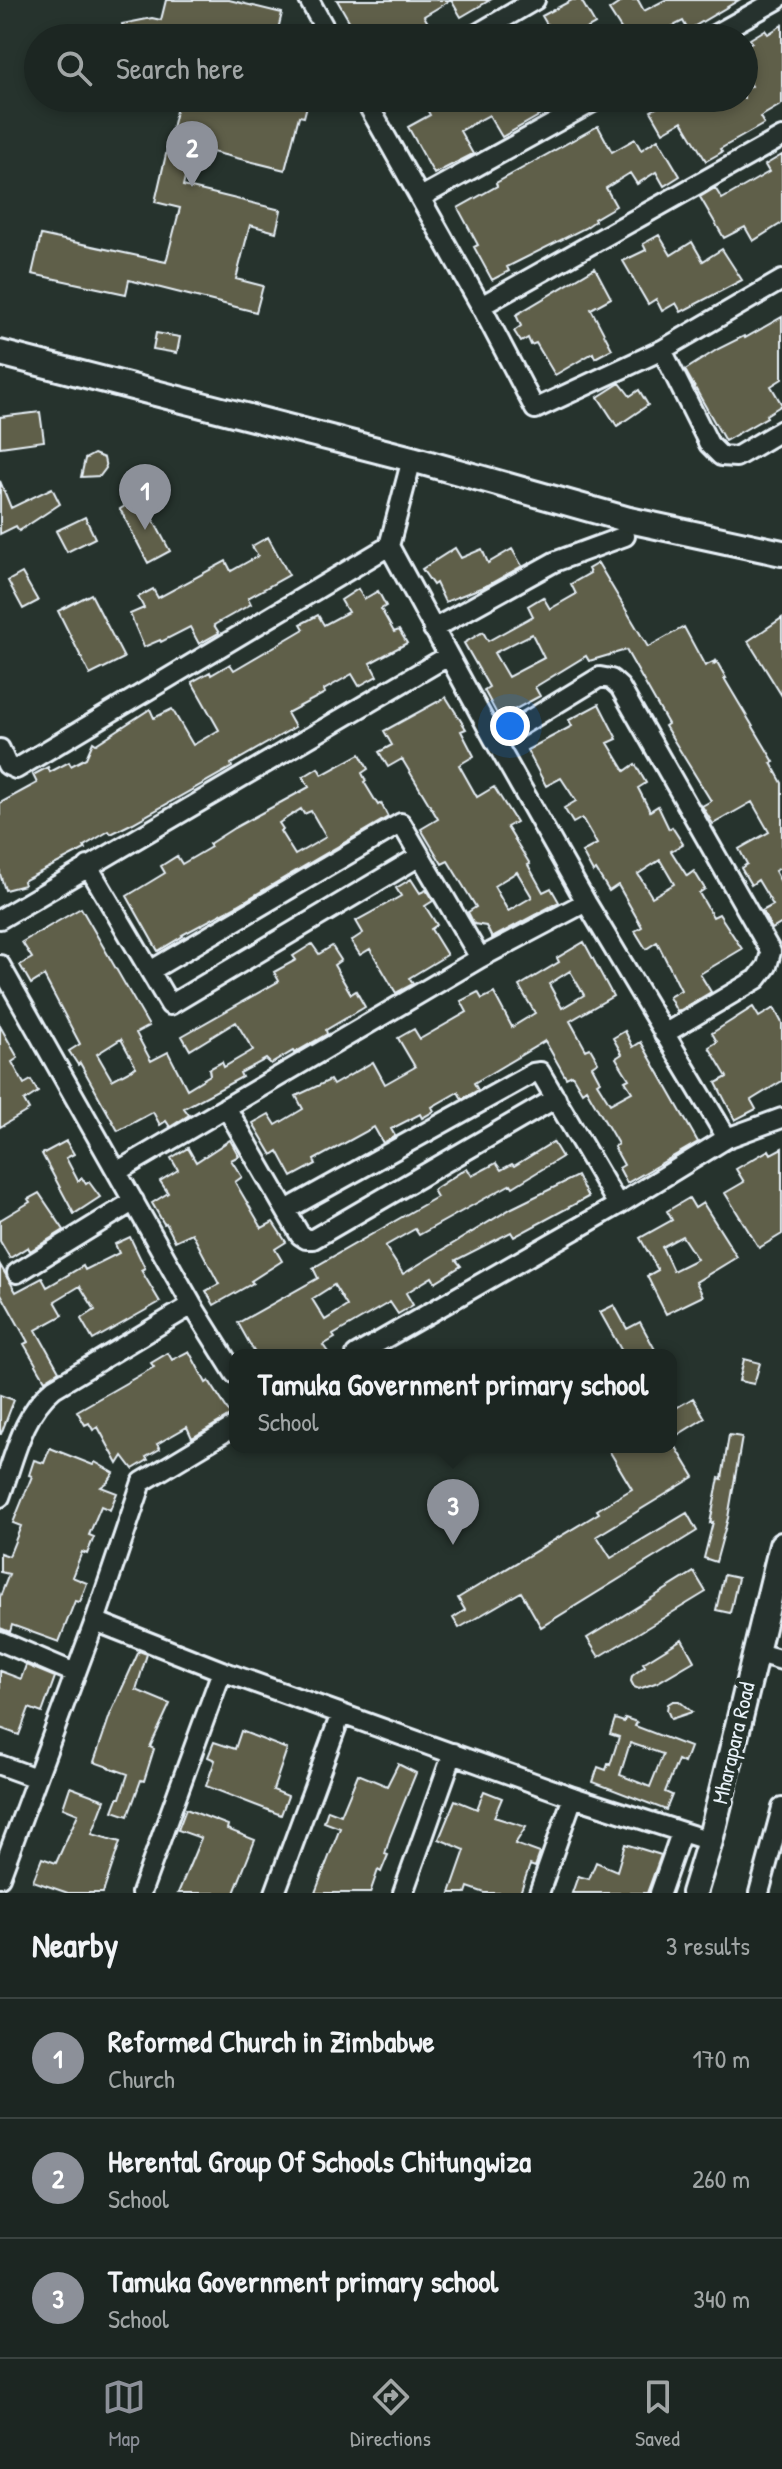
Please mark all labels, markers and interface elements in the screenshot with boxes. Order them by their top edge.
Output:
search box [24,24,758,112]
icon: search [52,46,96,90]
text: Search here [116,48,244,88]
pin: 2 [166,121,218,187]
pin: 1 [119,464,171,530]
your location [490,706,530,746]
popup [229,1349,677,1453]
text: Tamuka Government primary school [258,1364,648,1404]
text: School [258,1404,319,1439]
pin: 3 [427,1479,479,1545]
street label: Mharapara Road [704,1679,762,1807]
text: Nearby [32,1922,118,1968]
text: 3 results [666,1928,750,1963]
text: Reformed Church in Zimbabwe [108,2021,434,2061]
text: 1 [53,2041,63,2076]
text: 170 m [692,2041,750,2076]
text: Church [108,2061,175,2096]
text: Herental Group Of Schools Chitungwiza [108,2141,531,2181]
text: 2 [52,2161,64,2196]
text: 260 m [692,2161,750,2196]
text: School [108,2181,169,2216]
text: Tamuka Government primary school [108,2261,498,2301]
text: 3 [52,2281,64,2316]
text: 340 m [693,2281,750,2316]
text: School [108,2301,169,2336]
tab: Map [102,2375,146,2453]
tab: Directions [350,2375,431,2453]
tab: Saved [635,2375,680,2453]

